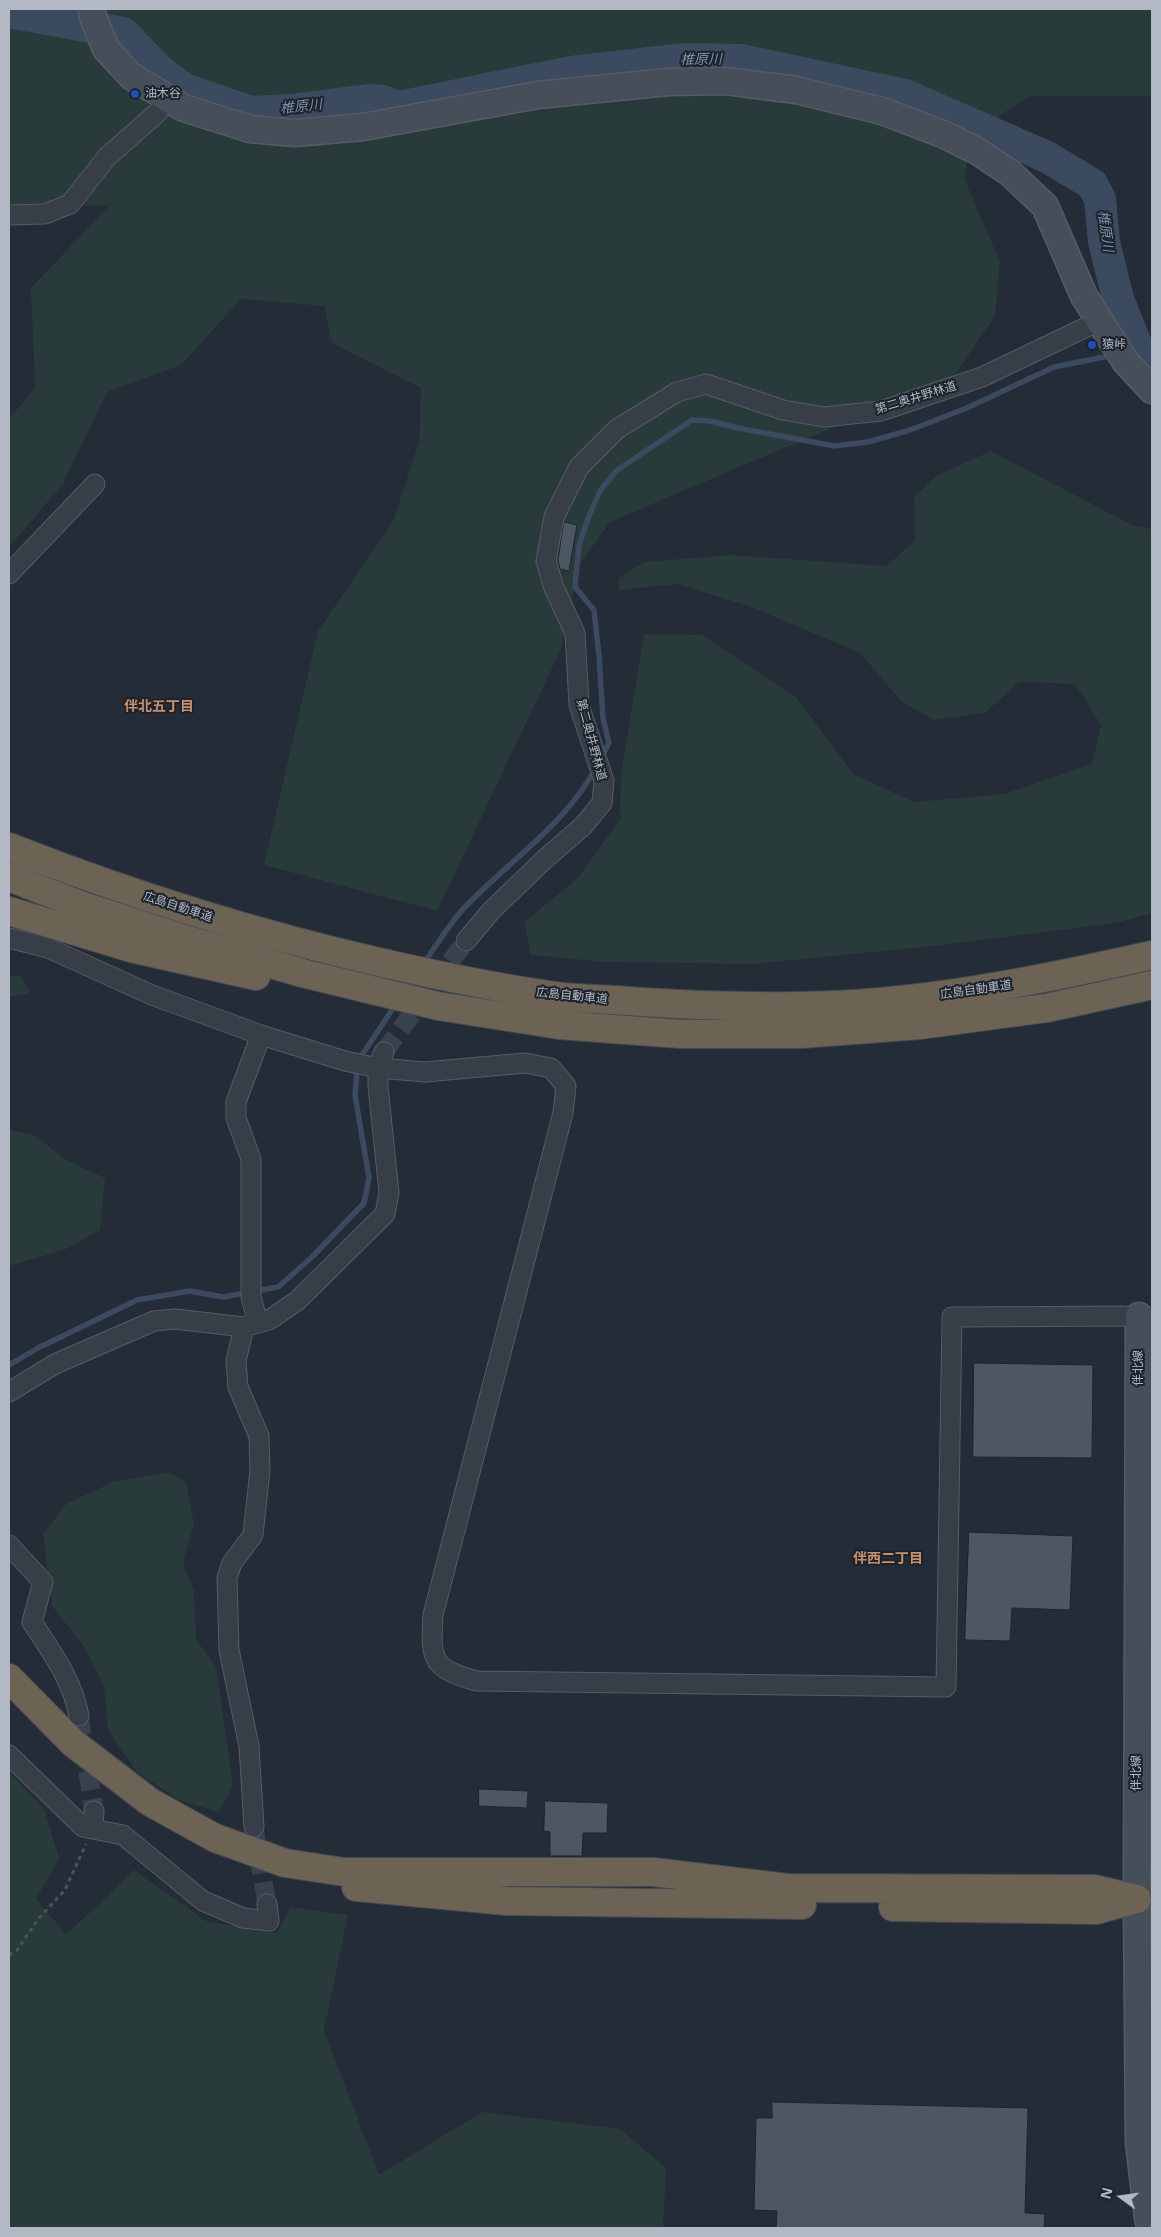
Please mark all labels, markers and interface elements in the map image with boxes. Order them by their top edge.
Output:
water label: 椎原川 [680,51,722,69]
place label: 油木谷 [145,87,181,101]
marker: 油木谷 [129,88,141,100]
water label: 椎原川 [279,96,323,118]
water label: 椎原川 [1094,209,1116,253]
place label: 猿峠 [1102,338,1126,352]
marker: 猿峠 [1086,339,1098,351]
street label: 第二奥井野林道 [874,379,958,417]
street label: 第二奥井野林道 [573,698,609,782]
district label: 伴北五丁目 [124,699,194,715]
street label: 広島自動車道 [142,889,214,925]
street label: 広島自動車道 [939,978,1013,1002]
street label: 広島自動車道 [535,985,609,1007]
street label: 伴北線 [1132,1350,1146,1386]
district label: 伴西二丁目 [853,1551,923,1567]
street label: 伴北線 [1130,1755,1144,1791]
north arrow [1096,2172,1146,2222]
text: N [1095,2185,1117,2201]

